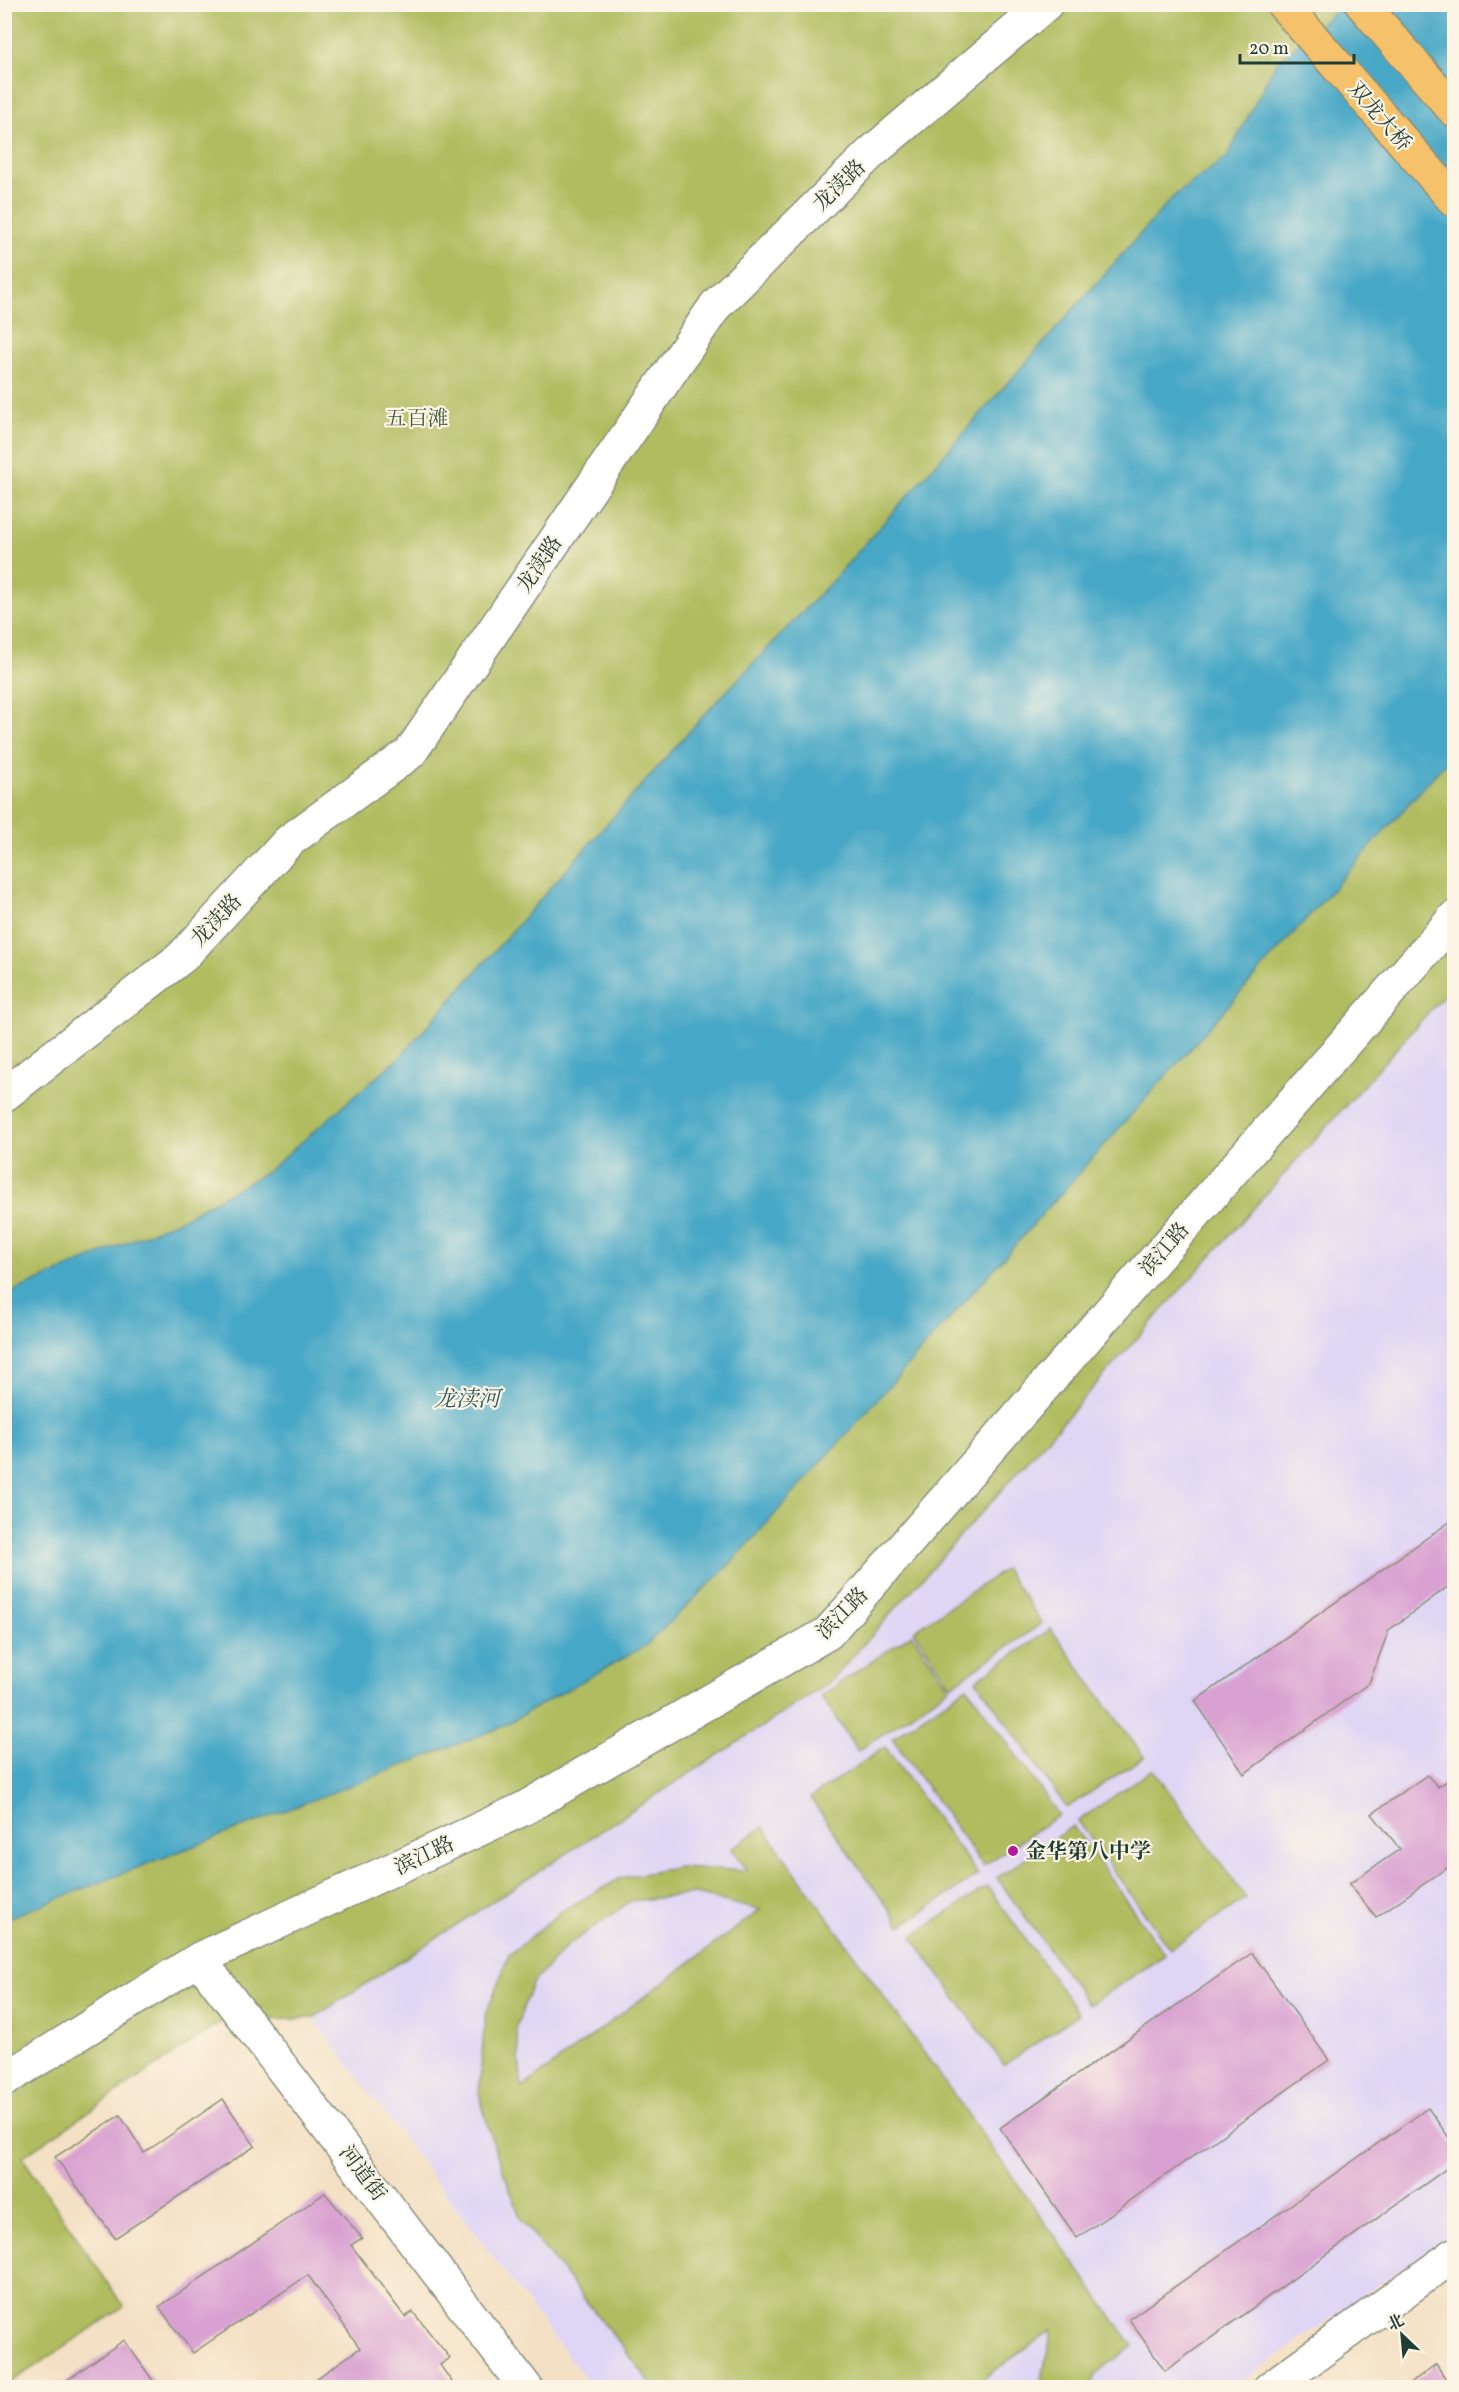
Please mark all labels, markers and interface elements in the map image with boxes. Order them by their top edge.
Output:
scale bar [1240,27,1354,65]
text: 20 m [1249,37,1289,62]
street label: 双龙大桥 [1340,76,1417,158]
street label: 龙渎路 [807,154,873,218]
park label: 五百滩 [386,405,449,434]
street label: 龙渎路 [511,531,570,599]
street label: 龙渎路 [185,888,249,954]
street label: 滨江路 [1134,1217,1197,1283]
water label: 龙渎河 [434,1385,504,1416]
street label: 滨江路 [811,1582,876,1647]
street label: 滨江路 [390,1830,459,1883]
place label: 金华第八中学 [1025,1838,1151,1867]
marker: 金华第八中学 [1006,1844,1020,1858]
street label: 河道街 [331,2140,392,2208]
north arrow [1372,2305,1432,2365]
text: 北 [1384,2310,1408,2337]

